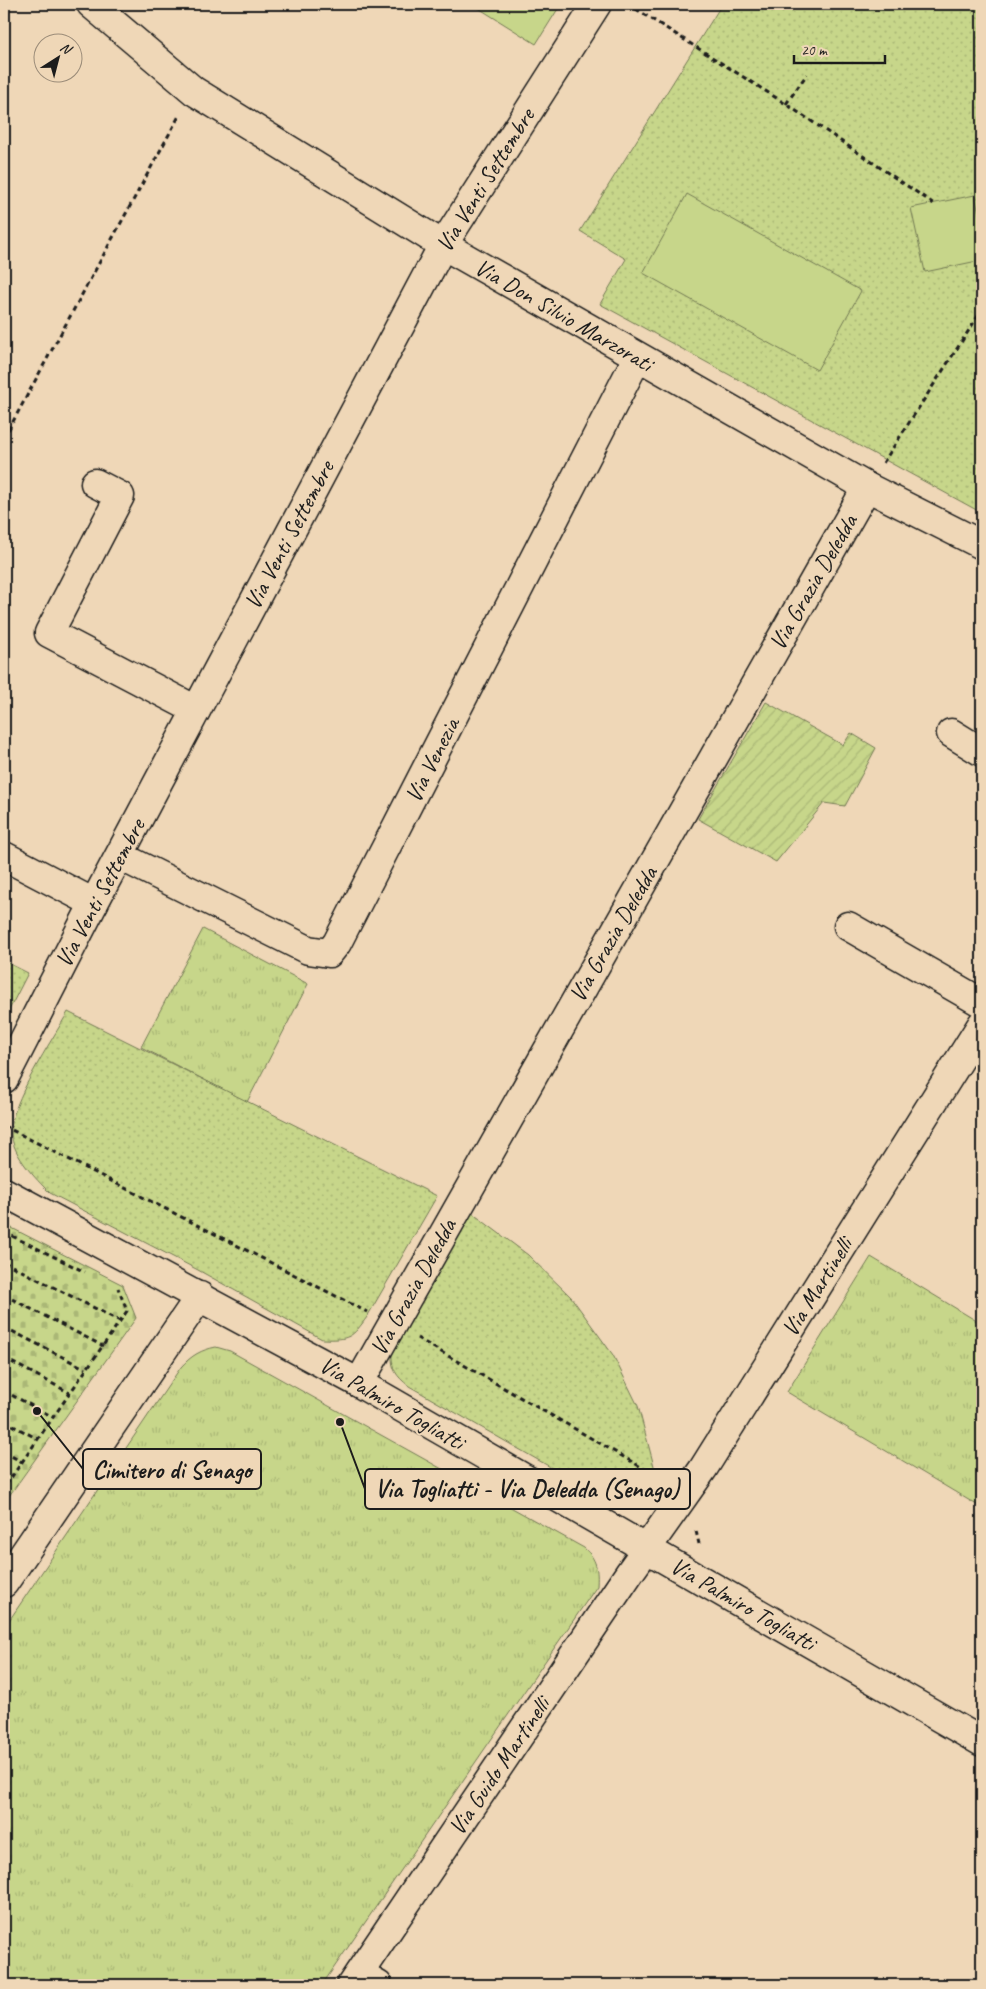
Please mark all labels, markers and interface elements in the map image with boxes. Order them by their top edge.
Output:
north arrow [32,32,82,82]
scale bar [794,32,885,64]
text: N [57,38,76,59]
text: 20 m [801,41,828,60]
street label: Via Venti Settembre [429,101,542,257]
street label: Via Don Silvio Marzorati [470,252,661,379]
street label: Via Venti Settembre [237,454,342,614]
street label: Via Grazia Deledda [762,508,865,655]
street label: Via Venezia [398,711,467,807]
street label: Via Venti Settembre [48,812,153,972]
street label: Via Grazia Deledda [562,860,665,1007]
street label: Via Grazia Deledda [363,1212,464,1361]
street label: Via Martinelli [775,1229,861,1342]
street label: Via Palmiro Togliatti [314,1349,473,1458]
callout: Cimitero di Senago [83,1449,261,1489]
text: Cimitero di Senago [92,1454,255,1486]
callout: Via Togliatti - Via Deledda (Senago) [365,1469,690,1509]
text: Via Togliatti - Via Deledda (Senago) [375,1473,681,1505]
street label: Via Palmiro Togliatti [665,1550,824,1659]
street label: Via Guido Martinelli [442,1688,558,1841]

